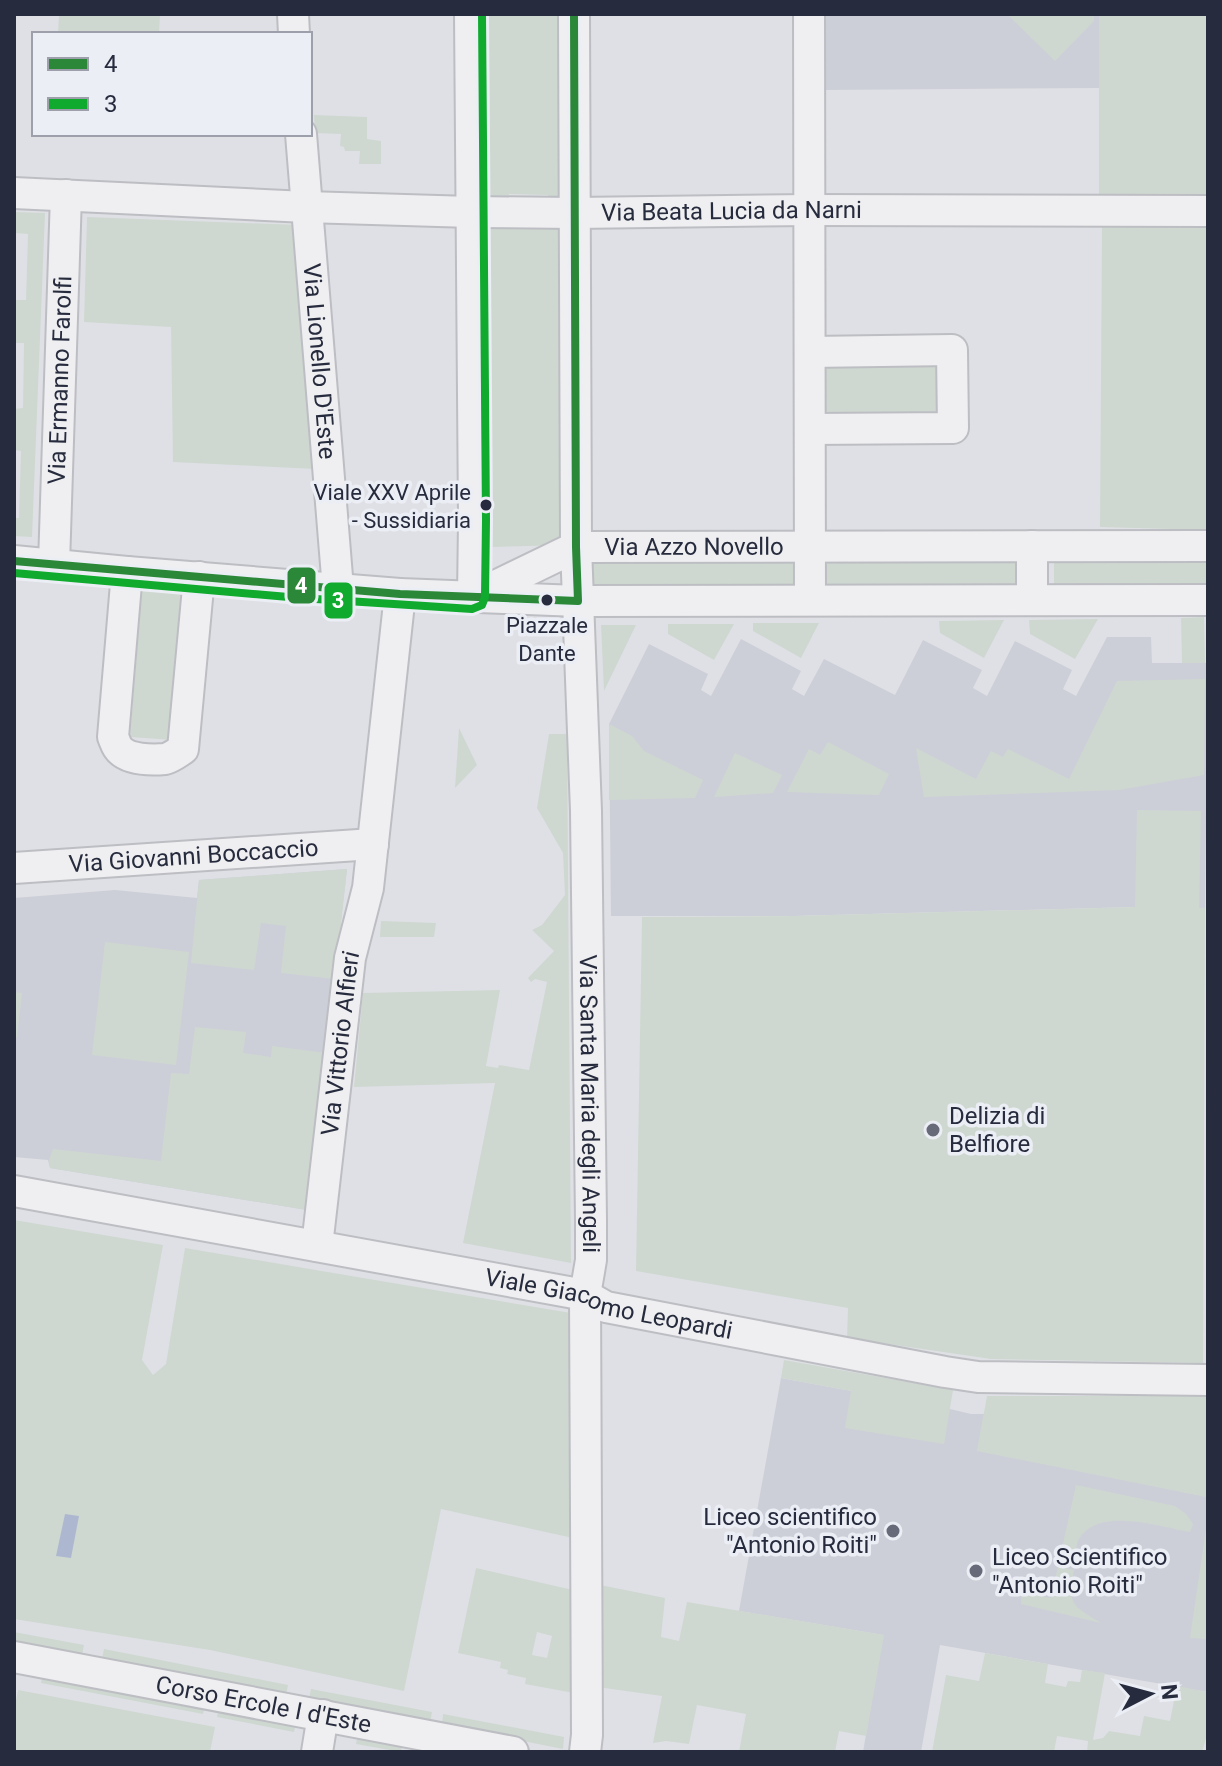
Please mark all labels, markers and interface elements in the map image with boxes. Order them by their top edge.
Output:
legend [32,32,312,136]
text: 4 [104,50,118,78]
text: 3 [104,90,118,118]
street label: Via Beata Lucia da Narni [601,196,862,227]
street label: Via Lionello D'Este [298,262,341,460]
street label: Via Ermanno Farolfi [43,275,77,485]
place label: Viale XXV Aprile - Sussidiaria [313,480,471,533]
marker: Viale XXV Aprile - Sussidiaria [478,497,494,513]
street label: Via Azzo Novello [604,533,784,561]
line badge: 4 [286,566,317,605]
text: 4 [295,573,308,598]
line badge: 3 [323,581,354,620]
text: 3 [332,588,344,613]
marker: Piazzale Dante [539,592,555,608]
place label: Piazzale Dante [506,613,588,666]
street label: Via Giovanni Boccaccio [68,834,319,878]
street label: Via Vittorio Alfieri [316,948,365,1137]
street label: Via Santa Maria degli Angeli [574,954,605,1253]
place label: Delizia di Belfiore [949,1102,1045,1158]
marker: Delizia di Belfiore [924,1121,942,1139]
street label: Viale Giacomo Leopardi [483,1263,735,1345]
place label: Liceo scientifico "Antonio Roiti" [703,1503,877,1559]
marker: Liceo scientifico "Antonio Roiti" [884,1522,902,1540]
place label: Liceo Scientifico "Antonio Roiti" [992,1543,1168,1599]
marker: Liceo Scientifico "Antonio Roiti" [967,1562,985,1580]
north arrow [1110,1654,1190,1734]
street label: Corso Ercole I d'Este [153,1670,374,1739]
text: N [1156,1683,1183,1701]

